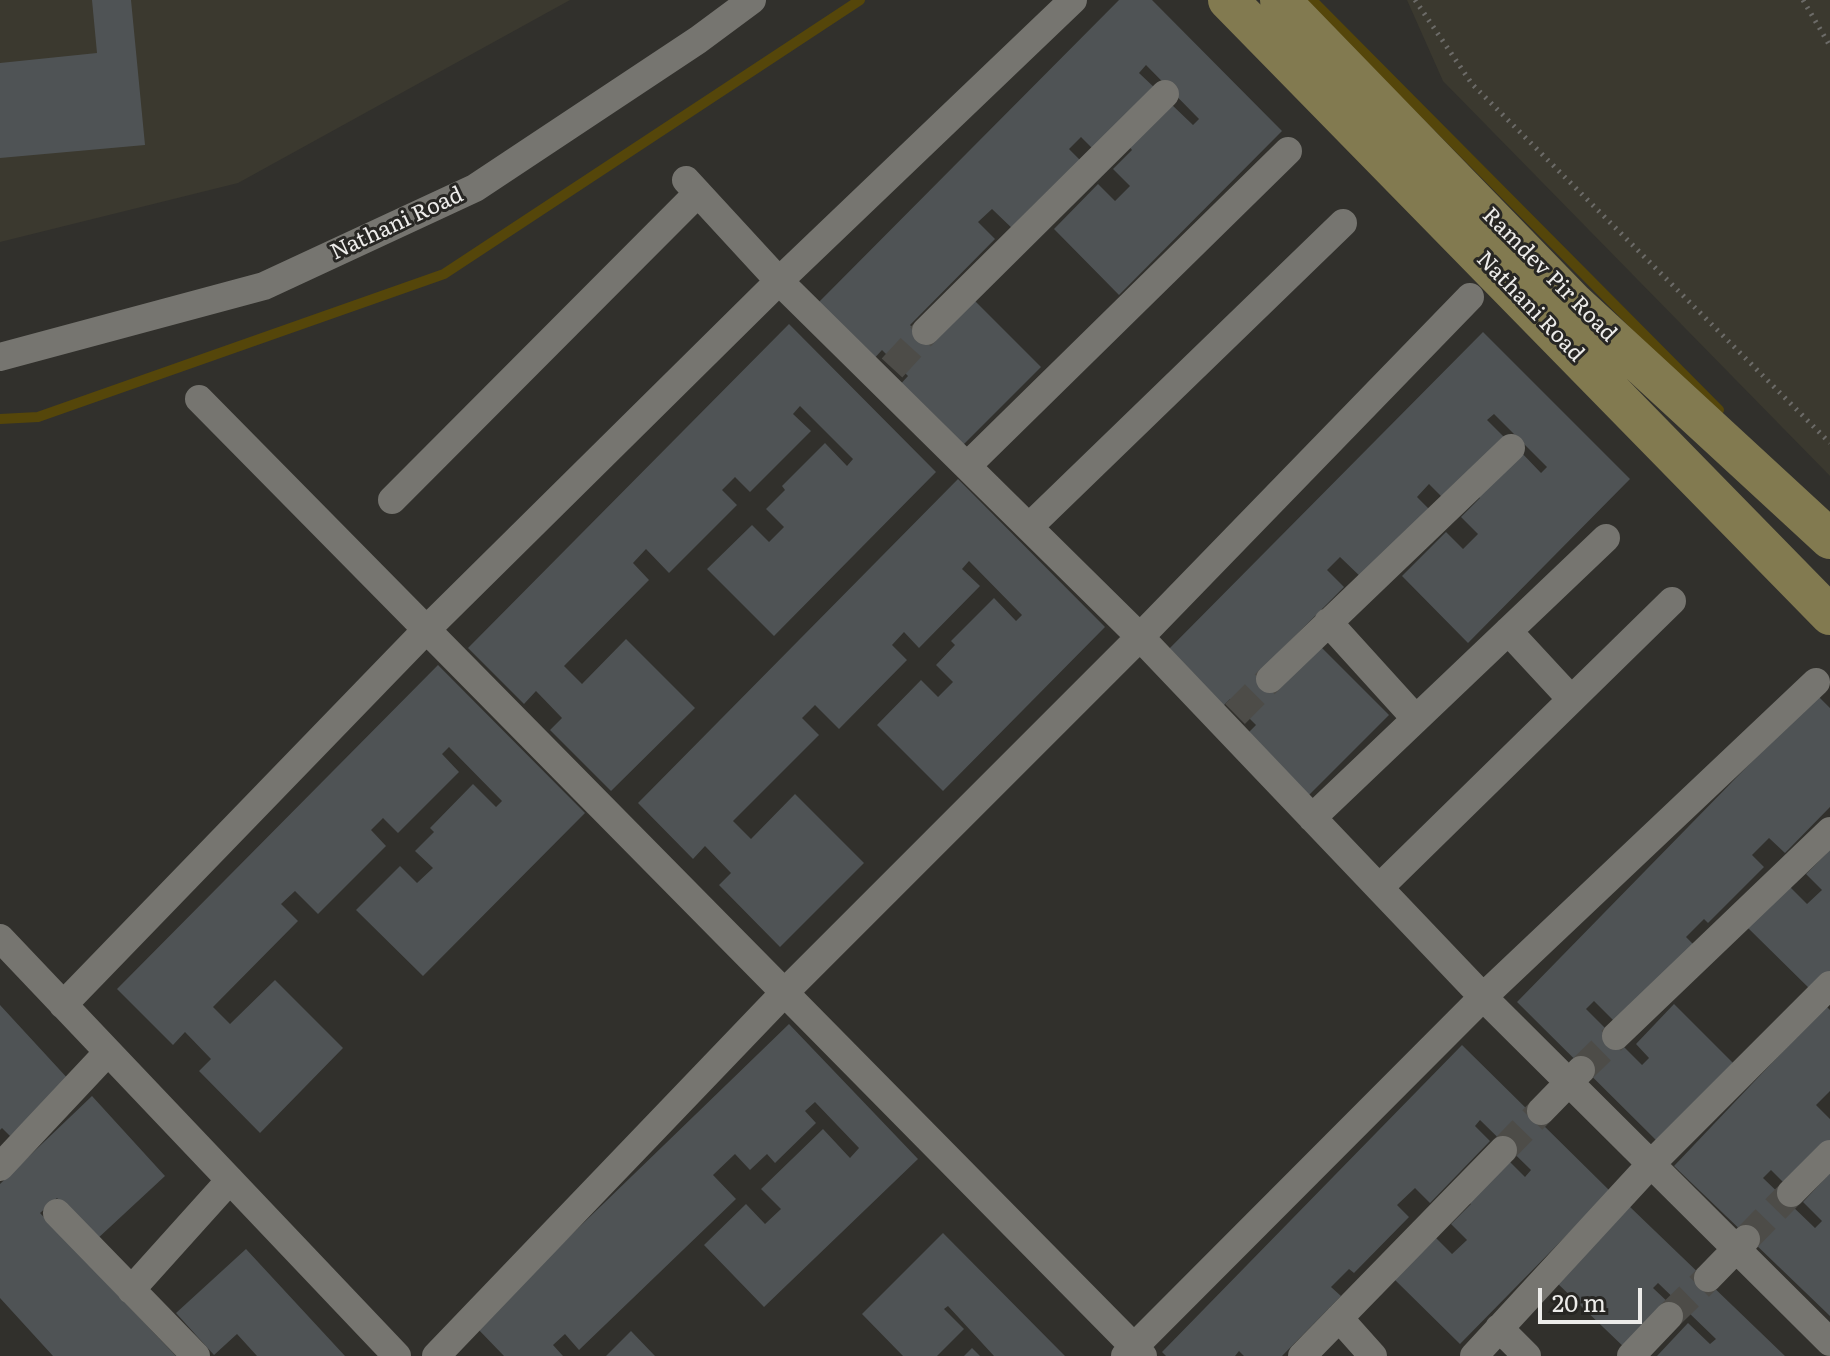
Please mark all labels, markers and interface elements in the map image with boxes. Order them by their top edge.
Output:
street label: Nathani Road [327,182,467,266]
street label: Ramdev Pir Road [1476,202,1622,348]
street label: Nathani Road [1471,246,1589,368]
scale bar [1542,1272,1646,1322]
text: 20 m [1552,1284,1606,1319]

